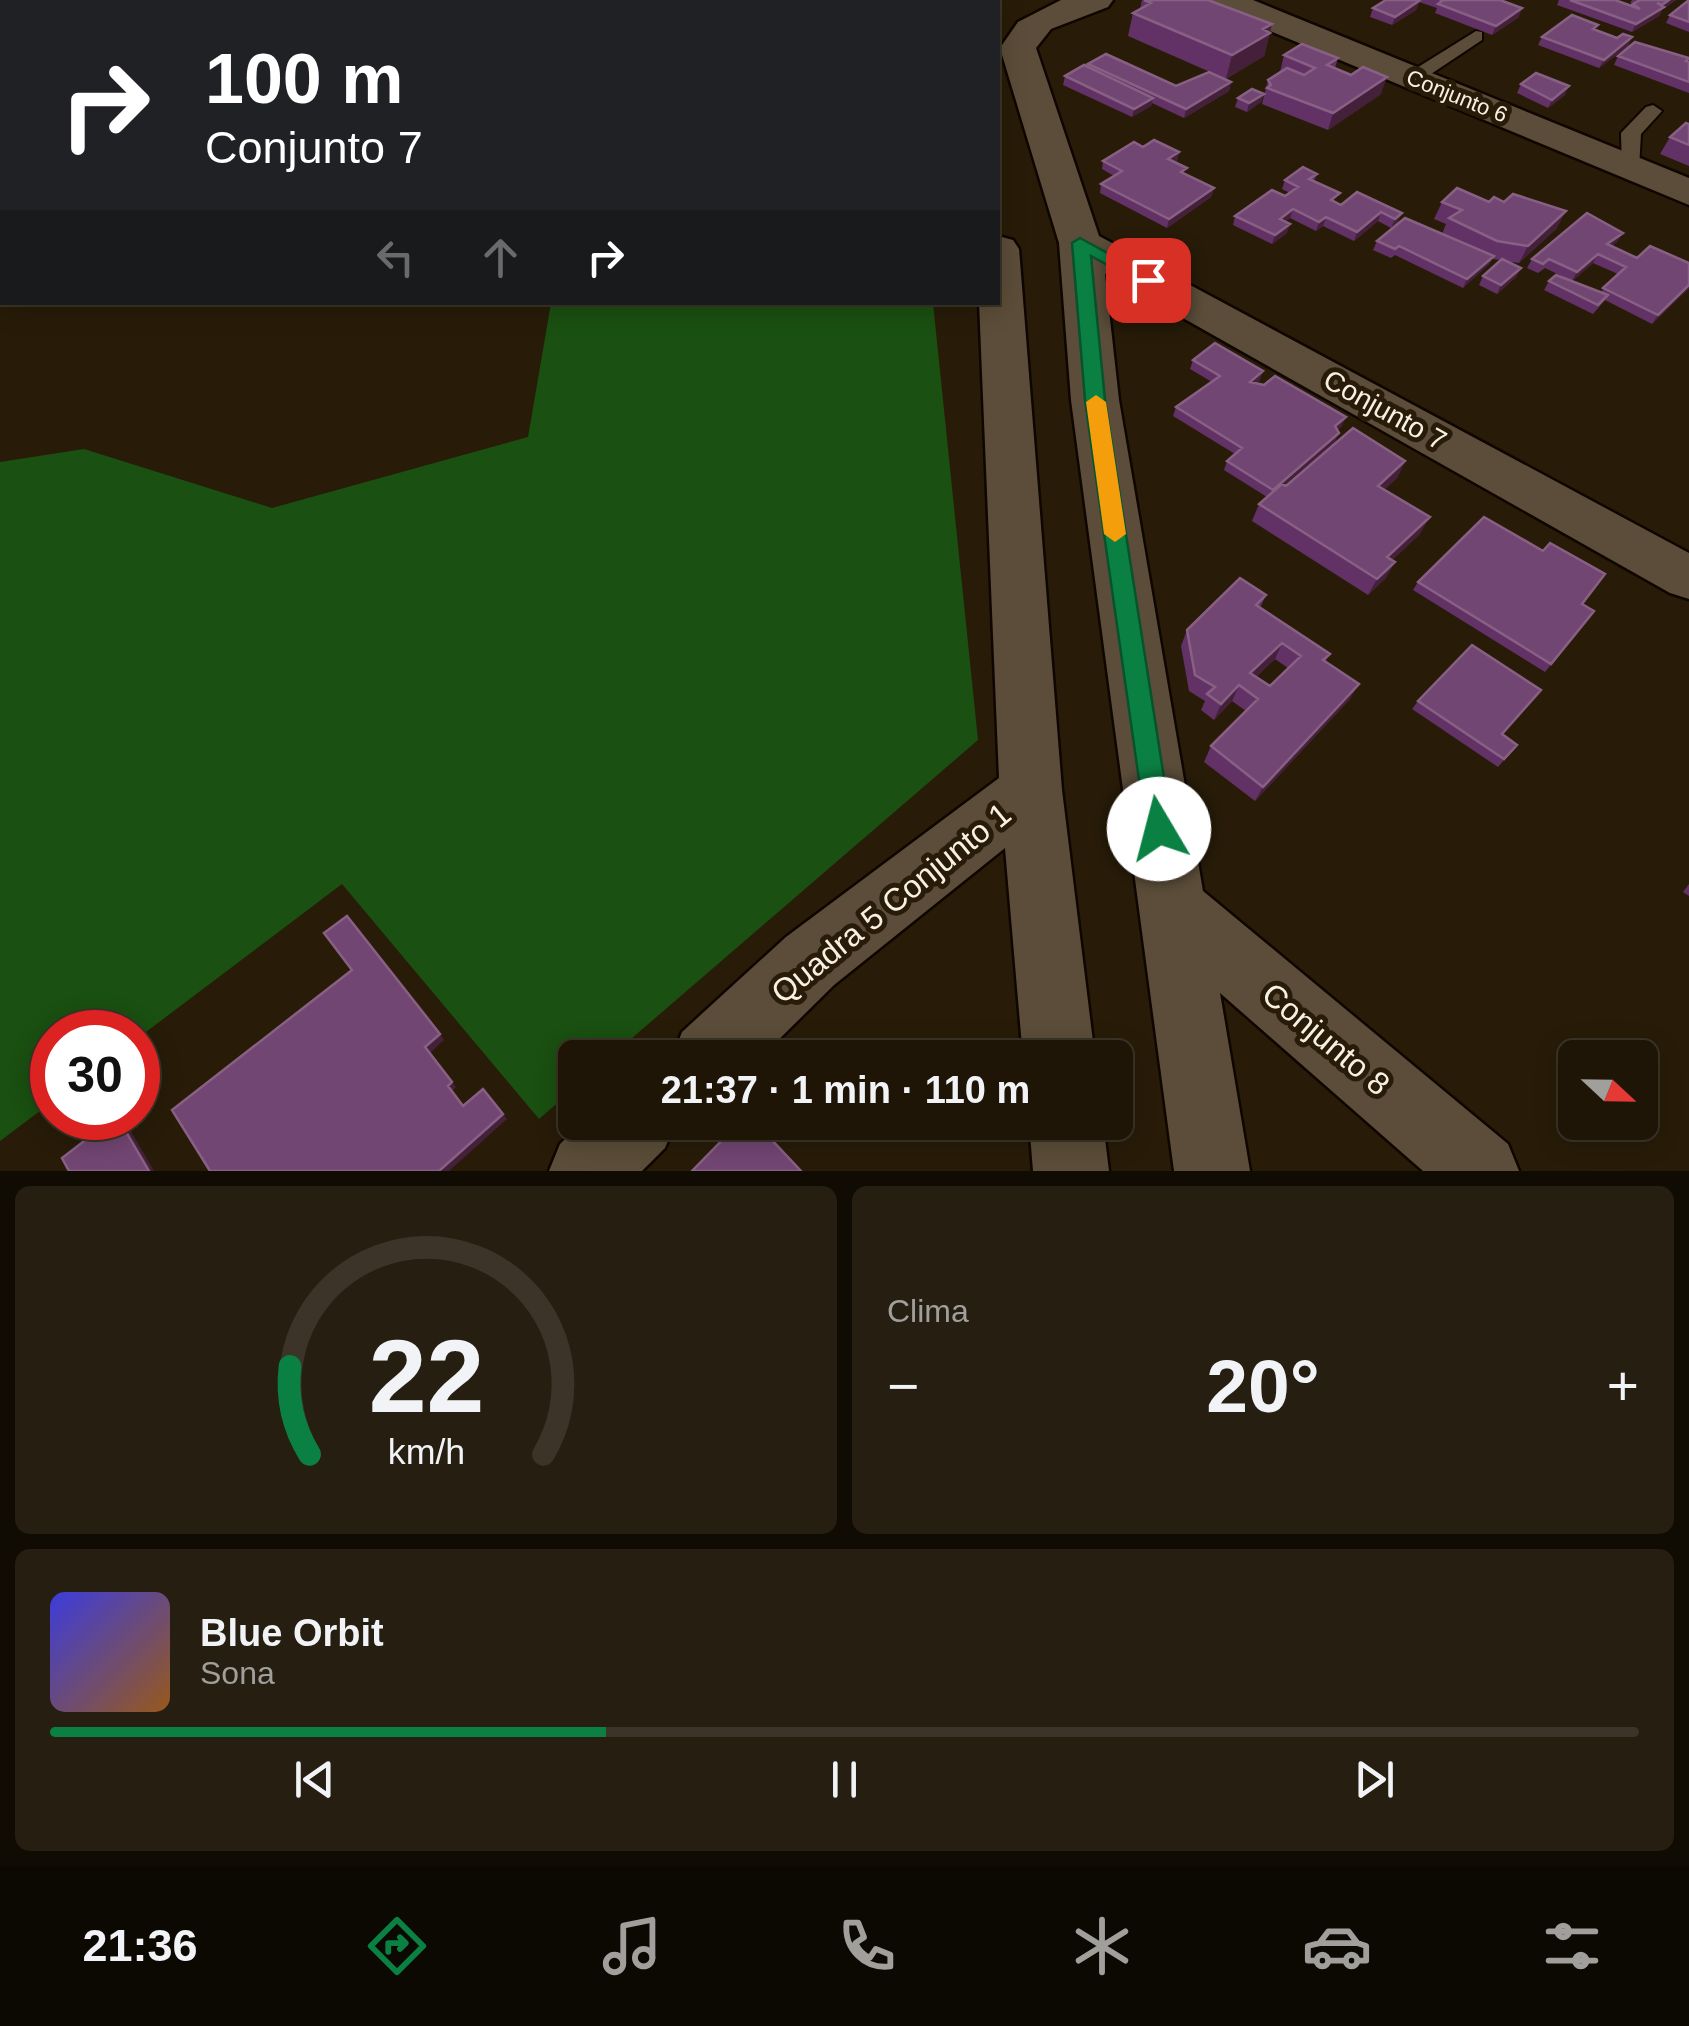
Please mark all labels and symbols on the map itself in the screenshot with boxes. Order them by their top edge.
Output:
street label: Conjunto 6 [1403,64,1511,128]
pin [1106,238,1191,323]
street label: Conjunto 7 [1318,364,1452,456]
position arrow [1107,777,1211,881]
street label: Quadra 5 Conjunto 1 [764,796,1018,1010]
street label: Conjunto 8 [1255,975,1397,1103]
speed limit sign: 30 [30,1010,160,1140]
north arrow [1558,1040,1658,1140]

